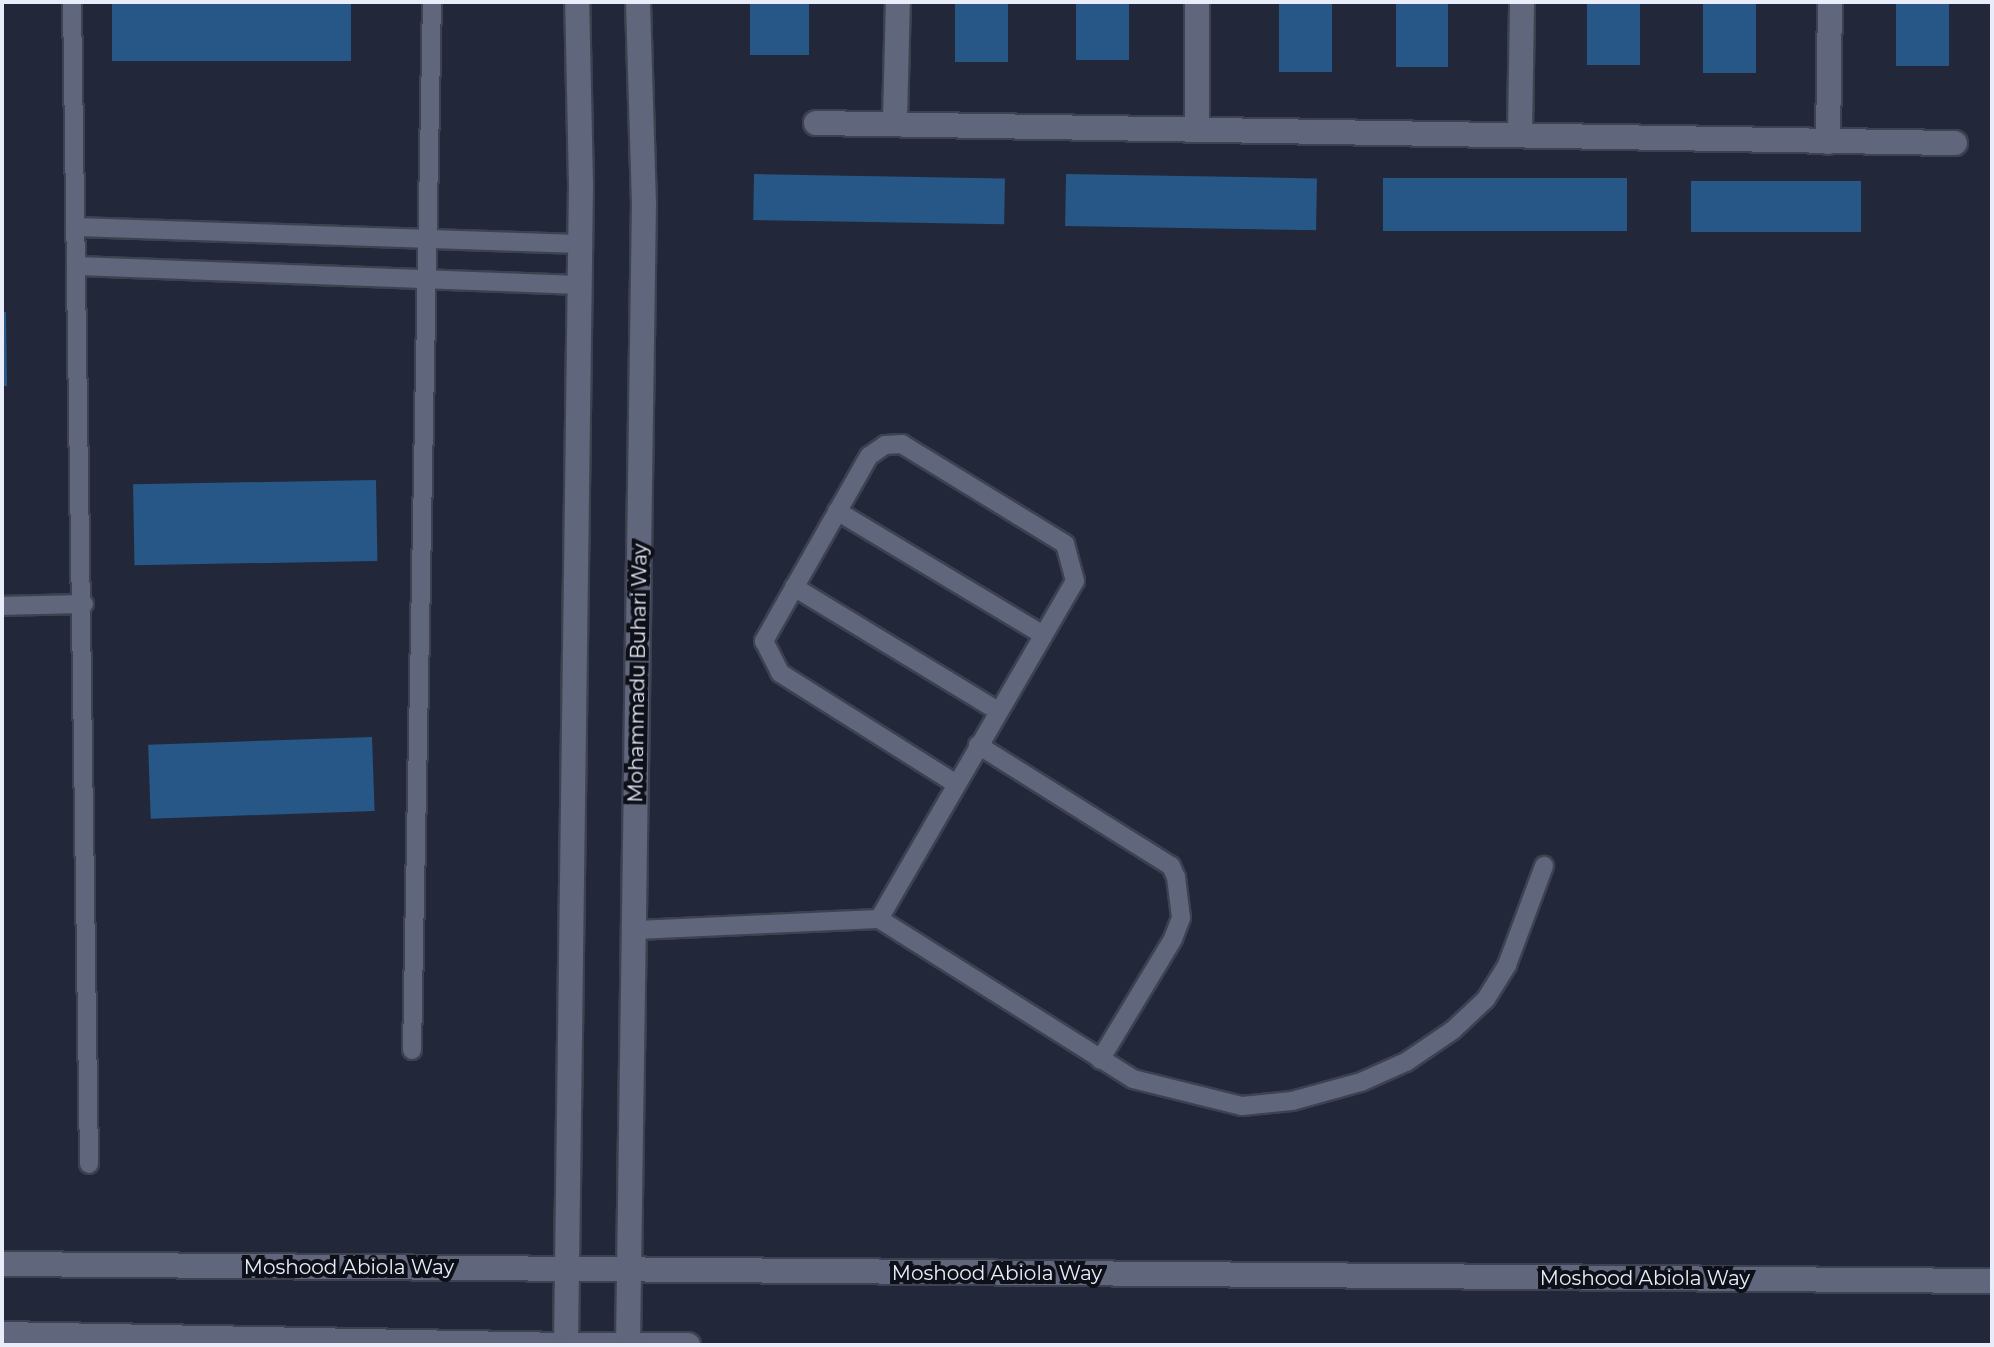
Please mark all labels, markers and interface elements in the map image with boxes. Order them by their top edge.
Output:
street label: Mohammadu Buhari Way [624,543,652,803]
street label: Moshood Abiola Way [244,1255,454,1279]
street label: Moshood Abiola Way [892,1261,1102,1285]
street label: Moshood Abiola Way [1540,1266,1750,1290]

